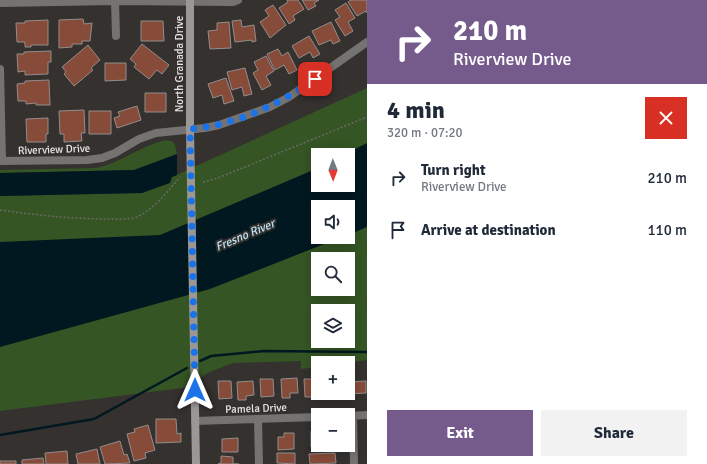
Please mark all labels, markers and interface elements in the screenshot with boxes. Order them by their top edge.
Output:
text: 210 m [453,14,527,48]
street label: North Granada Drive [173,16,186,112]
icon: right [387,16,439,68]
text: Riverview Drive [453,48,571,70]
pin [298,62,332,96]
icon: arrive [304,68,326,90]
text: 4 min [387,95,445,125]
button: close [645,97,687,139]
text: 320 m · 07:20 [387,125,463,141]
street label: Riverview Drive [18,142,90,157]
north arrow [311,148,355,192]
map controls [311,148,355,452]
text: Turn right [421,161,486,179]
icon: right [387,167,409,189]
text: 210 m [647,169,687,187]
text: Riverview Drive [421,179,507,195]
button: sound [311,200,355,244]
water label: Fresno River [213,216,279,255]
icon: arrive [387,219,409,241]
text: Arrive at destination [421,221,556,239]
text: 110 m [647,221,687,239]
button: search [311,252,355,296]
button: layers [311,304,355,348]
button: + [311,356,355,400]
position arrow [174,369,216,411]
street label: Pamela Drive [225,401,287,416]
button: − [311,408,355,452]
button: Exit [387,410,533,456]
button: Share [541,410,687,456]

